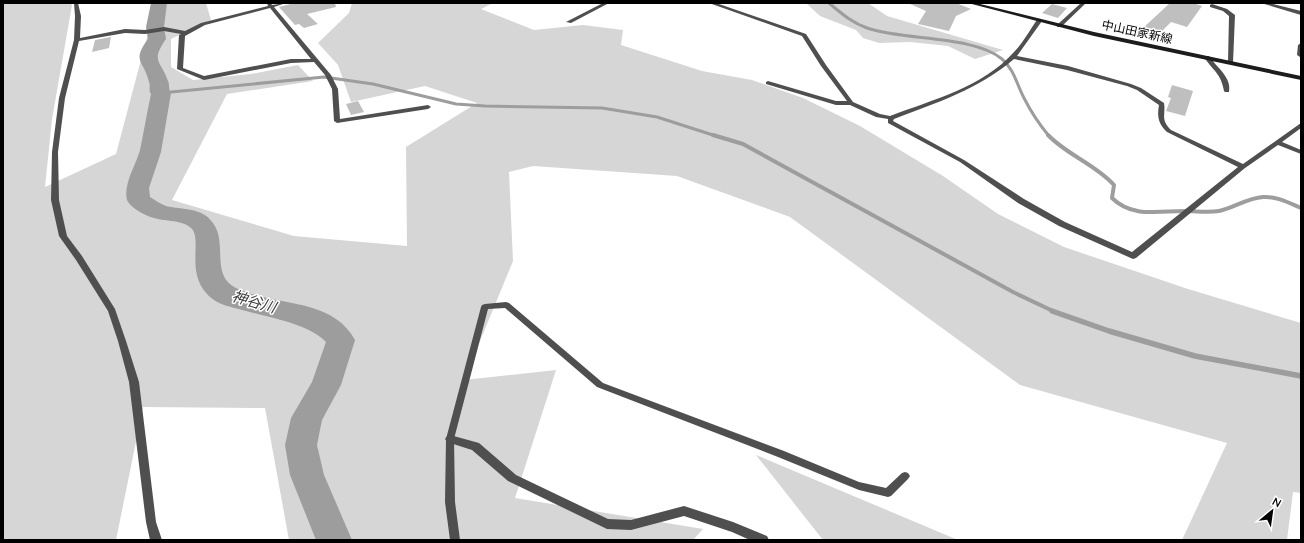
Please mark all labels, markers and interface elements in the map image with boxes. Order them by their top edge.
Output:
street label: 中山田家新線 [1100,17,1174,47]
water label: 神谷川 [230,286,280,318]
north arrow [1252,491,1292,531]
text: N [1269,494,1284,511]

